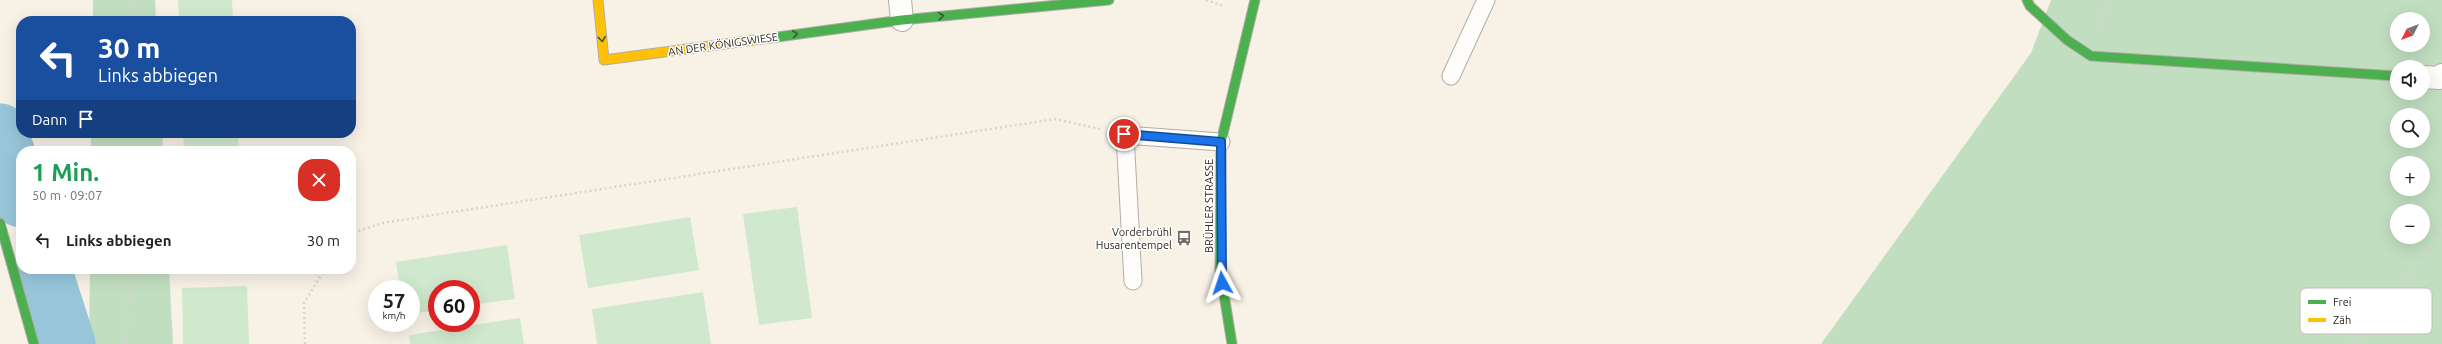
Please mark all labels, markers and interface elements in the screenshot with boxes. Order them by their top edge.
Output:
one-way arrow [938,12,944,21]
north arrow [2390,12,2430,52]
map controls [2390,12,2430,244]
street label: AN DER KÖNIGSWIESE [667,30,779,58]
one-way arrow [792,30,798,39]
icon: left [32,32,84,84]
text: 30 m [98,32,160,63]
one-way arrow [597,36,606,42]
button: sound [2390,60,2430,100]
text: Links abbiegen [98,65,218,85]
icon: arrive [75,108,97,130]
button: search [2390,108,2430,148]
text: Dann [32,111,67,128]
pin [1107,117,1141,151]
icon: arrive [1113,123,1135,145]
button: + [2390,156,2430,196]
text: 1 Min. [32,159,99,186]
button: close [298,159,340,201]
street label: BRÜHLER STRASSE [1203,159,1215,253]
text: 50 m · 09:07 [32,188,103,202]
button: − [2390,204,2430,244]
place label: Vorderbrühl Husarentempel [1096,226,1172,251]
icon: left [32,229,54,251]
bus stop icon: Vorderbrühl Husarentempel [1175,229,1193,247]
text: Links abbiegen [66,232,171,249]
text: 30 m [307,232,340,249]
position arrow [1201,262,1243,304]
speed limit sign: 60 [428,280,480,332]
legend [2300,288,2432,334]
text: 57 [383,289,405,312]
text: Frei [2333,296,2352,308]
text: km/h [382,310,406,321]
text: Zäh [2333,314,2351,326]

